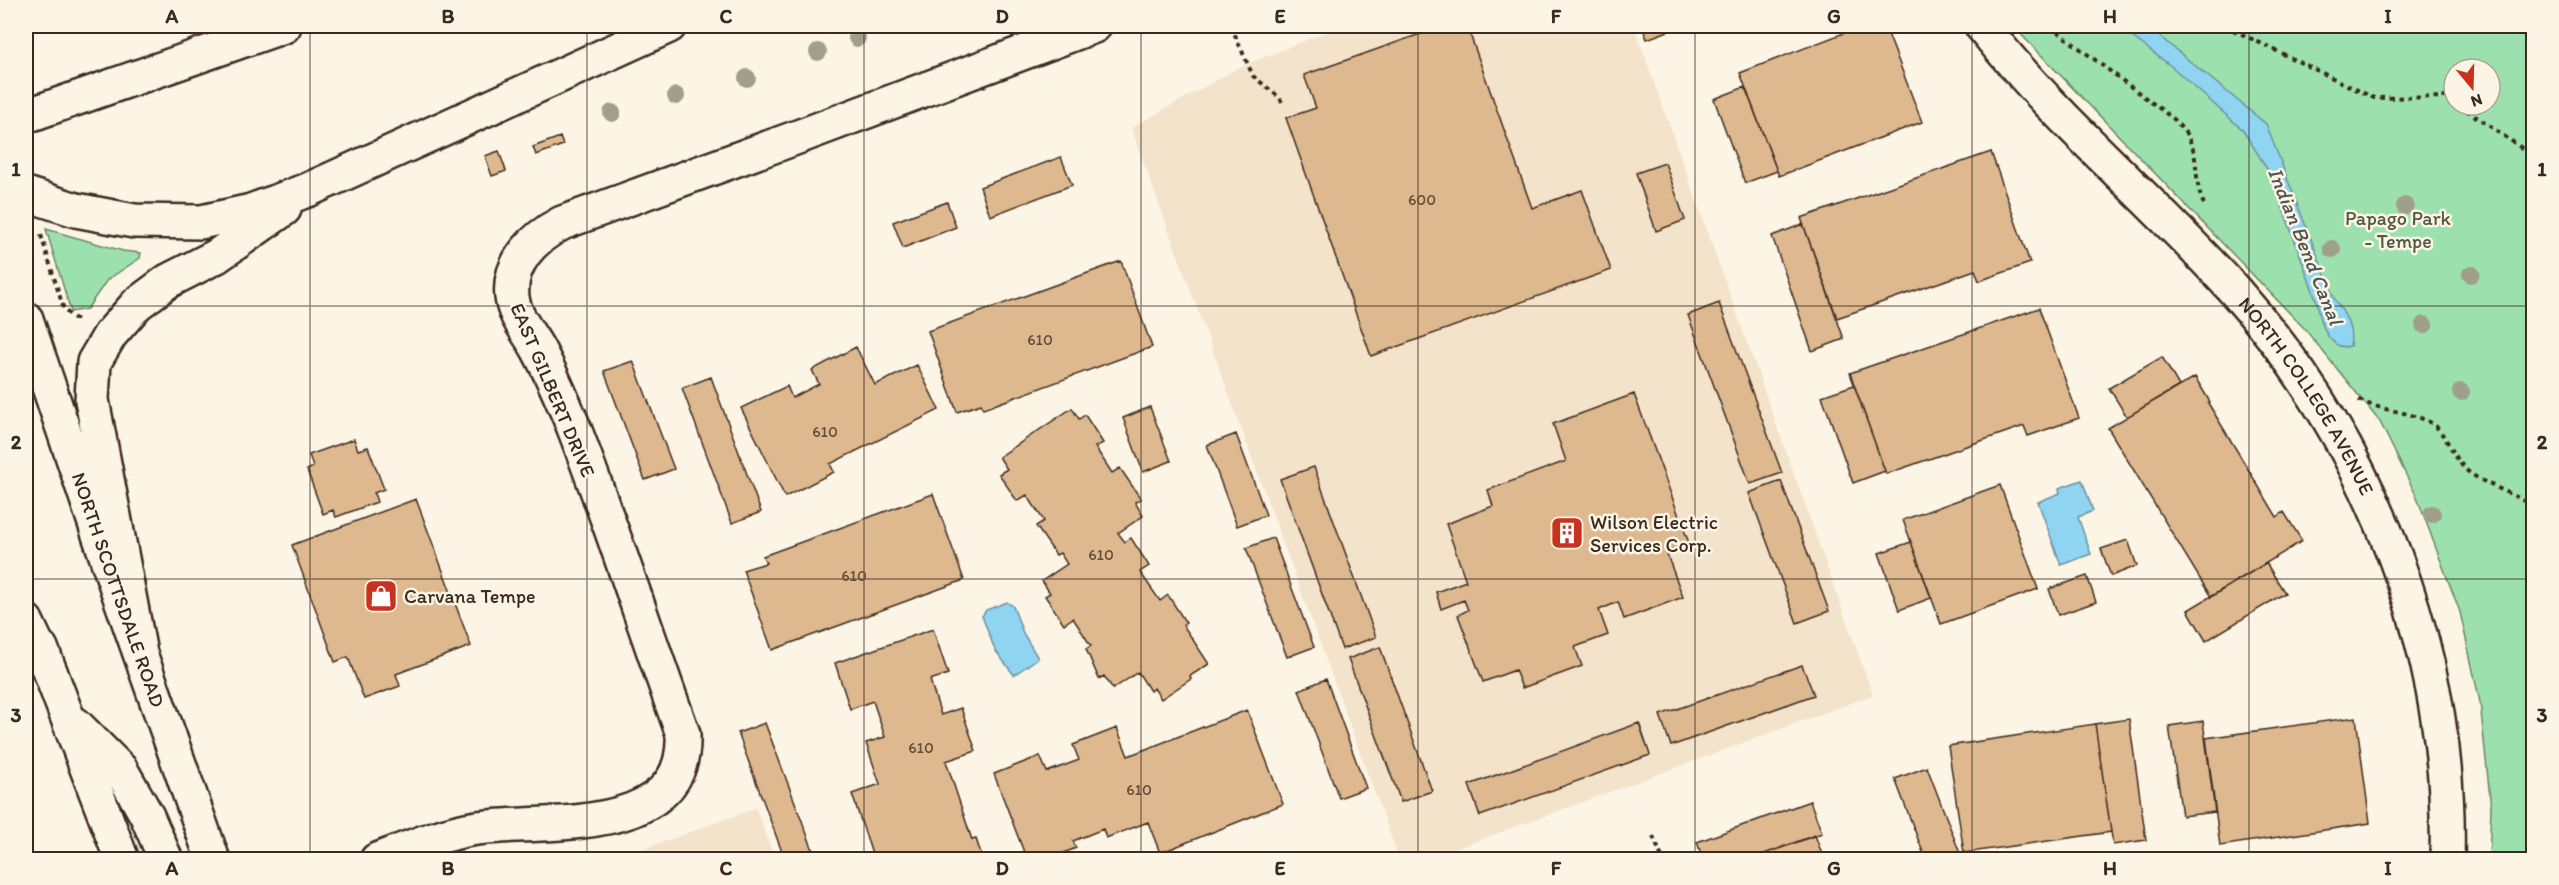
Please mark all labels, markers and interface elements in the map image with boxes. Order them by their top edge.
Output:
text: A [165,4,179,28]
text: B [442,4,455,28]
text: C [720,4,733,28]
text: D [995,4,1009,28]
text: E [1274,4,1286,28]
text: F [1551,4,1562,28]
text: G [1827,4,1841,28]
text: H [2103,4,2117,28]
text: I [2384,4,2392,28]
north arrow [2442,57,2502,117]
text: N [2469,90,2485,111]
text: 1 [11,157,21,181]
text: 1 [2537,157,2547,181]
water label: Indian Bend Canal [2263,164,2350,330]
house number: 600 [1408,190,1436,209]
park label: Papago Park - Tempe [2345,206,2452,253]
street label: NORTH COLLEGE AVENUE [2234,292,2379,499]
street label: EAST GILBERT DRIVE [505,299,601,481]
house number: 610 [1027,330,1053,349]
house number: 610 [812,422,838,441]
text: 2 [11,430,22,454]
text: 2 [2537,430,2548,454]
street label: NORTH SCOTTSDALE ROAD [67,469,170,710]
place label: Wilson Electric Services Corp. [1590,510,1718,557]
building icon: Wilson Electric Services Corp. [1549,515,1585,551]
house number: 610 [1088,545,1114,564]
house number: 610 [841,566,867,585]
shop icon: Carvana Tempe [363,578,399,614]
place label: Carvana Tempe [404,584,536,608]
text: 3 [11,703,22,727]
text: 3 [2537,703,2548,727]
house number: 610 [908,738,934,757]
house number: 610 [1126,780,1152,799]
text: A [165,856,179,880]
text: B [442,856,455,880]
text: C [720,856,733,880]
text: D [995,856,1009,880]
text: E [1274,856,1286,880]
text: F [1551,856,1562,880]
text: G [1827,856,1841,880]
text: H [2103,856,2117,880]
text: I [2384,856,2392,880]

